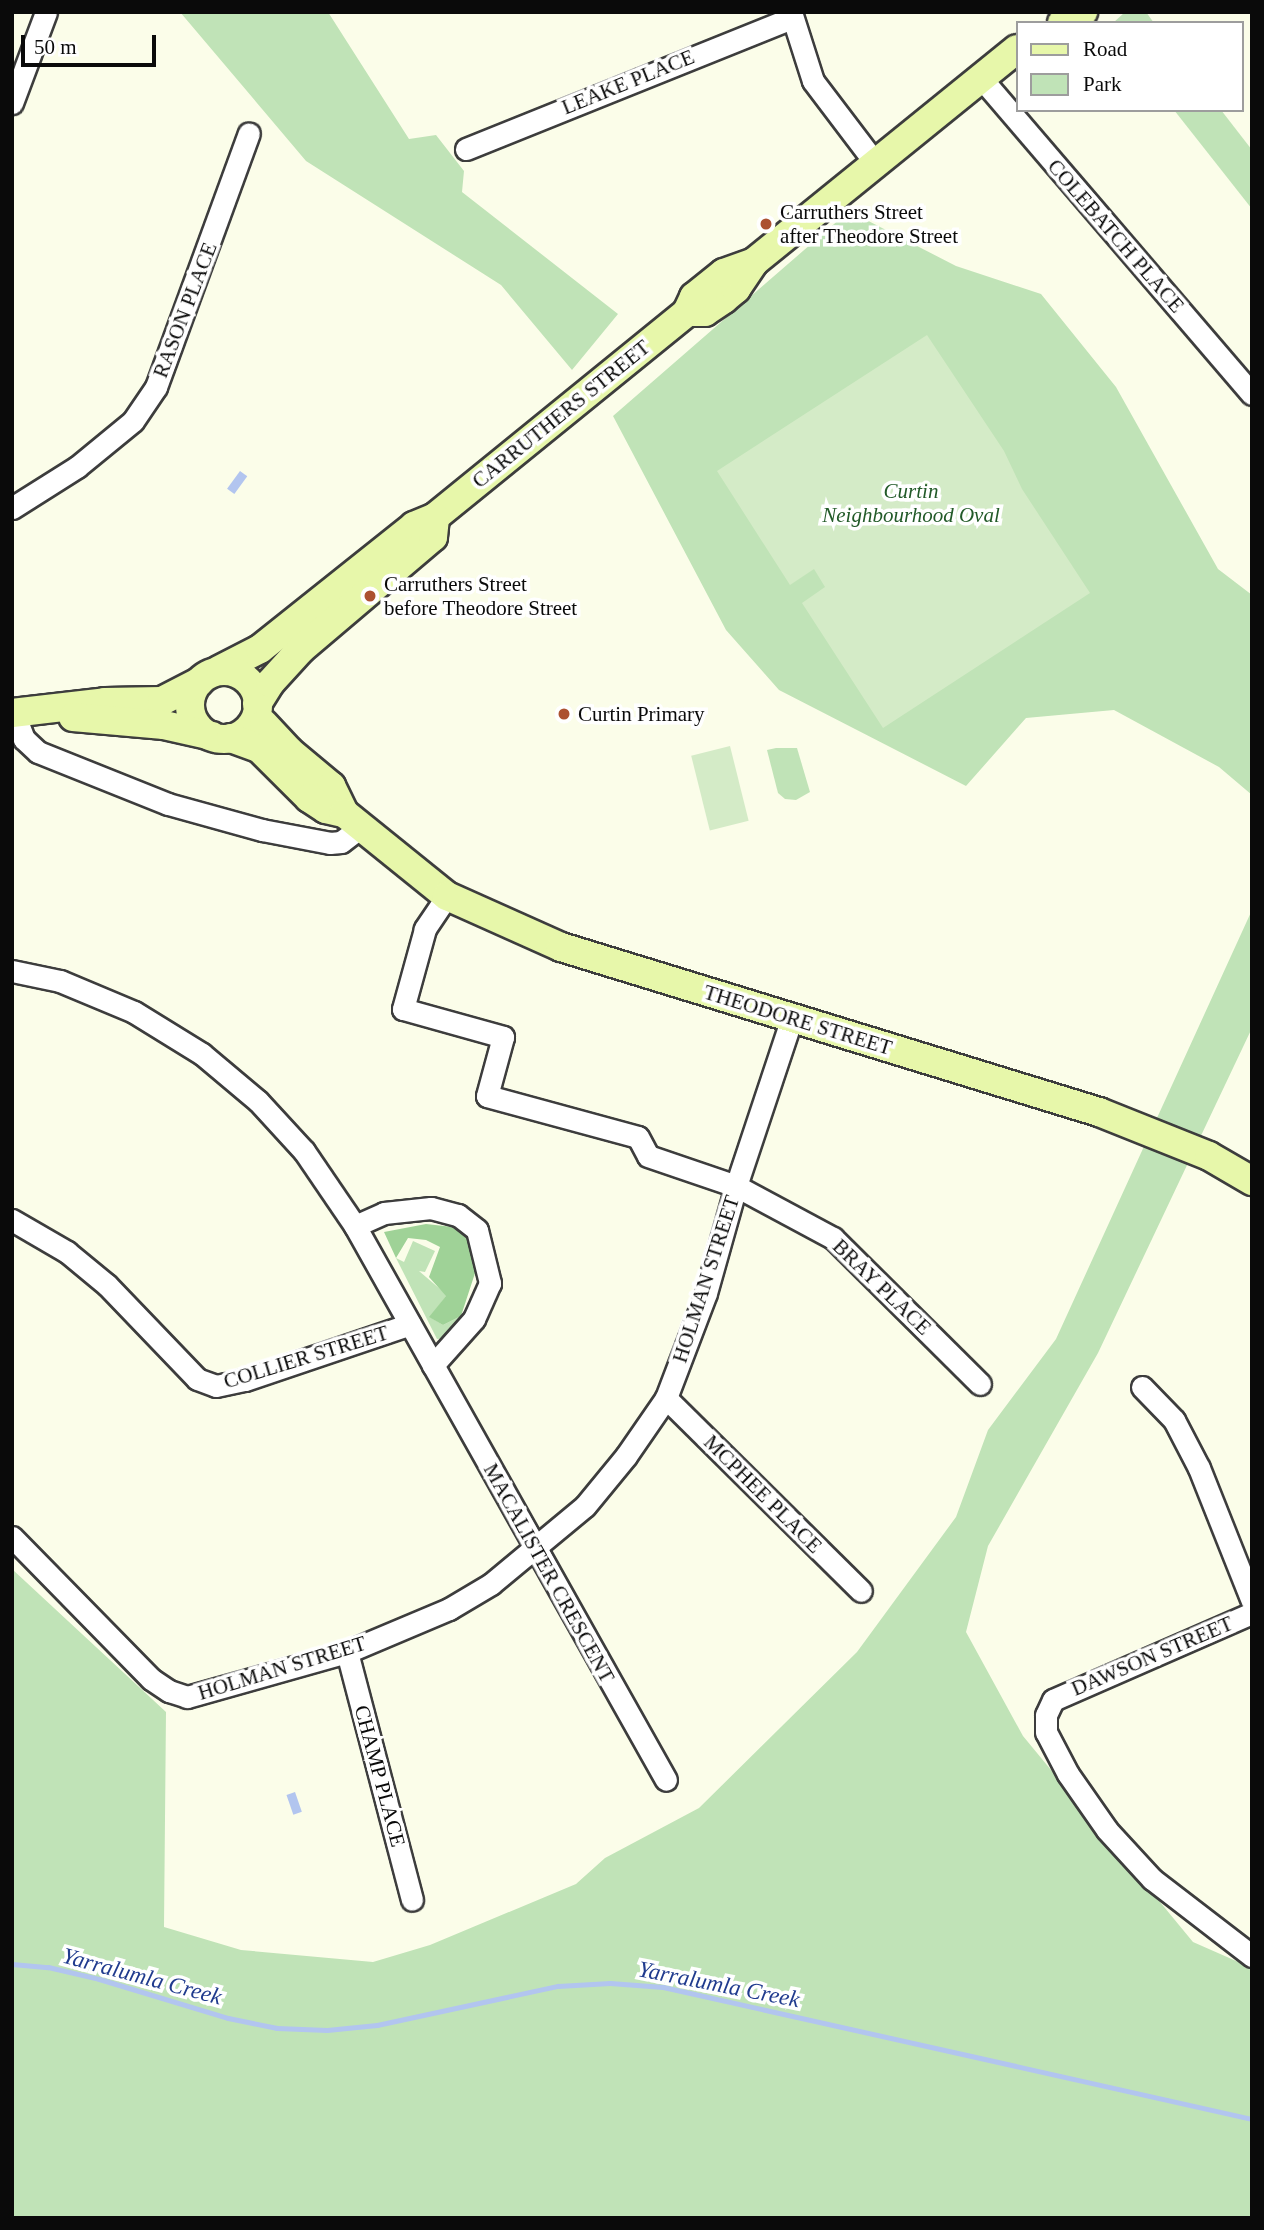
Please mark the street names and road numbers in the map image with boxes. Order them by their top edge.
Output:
street label: LEAKE PLACE [558,44,698,120]
street label: COLEBATCH PLACE [1042,154,1190,318]
street label: RASON PLACE [148,239,222,381]
street label: CARRUTHERS STREET [467,335,655,493]
street label: THEODORE STREET [701,979,895,1061]
street label: HOLMAN STREET [667,1192,745,1366]
street label: BRAY PLACE [827,1233,937,1341]
street label: COLLIER STREET [221,1320,391,1394]
street label: MCPHEE PLACE [699,1430,827,1558]
street label: MACALISTER CRESCENT [478,1459,620,1687]
street label: DAWSON STREET [1068,1611,1236,1701]
street label: HOLMAN STREET [195,1630,369,1706]
street label: CHAMP PLACE [349,1702,411,1850]

